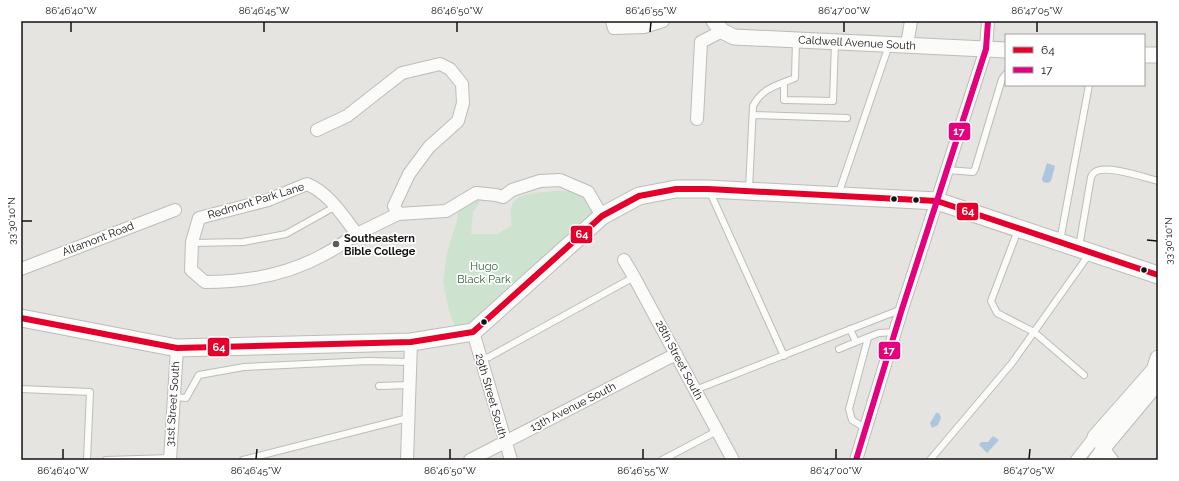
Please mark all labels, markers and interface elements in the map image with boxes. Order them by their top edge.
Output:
text: 86°46'40"W [45,5,97,16]
text: 86°46'45"W [239,5,290,16]
text: 86°46'50"W [431,5,484,16]
text: 86°46'55"W [625,5,677,16]
text: 86°47'00"W [818,5,871,16]
text: 86°47'05"W [1011,5,1063,16]
street label: Caldwell Avenue South [798,33,916,53]
legend [1005,34,1145,86]
text: 64 [1041,43,1055,57]
text: 17 [1041,63,1053,77]
line badge: 17 [948,122,971,141]
text: 17 [953,125,966,138]
street label: Redmont Park Lane [206,180,306,222]
unlabelled marker [889,194,899,204]
unlabelled marker [911,195,921,205]
text: 33°30'10"N [6,197,17,245]
line badge: 64 [956,202,979,221]
text: 64 [962,205,974,218]
text: 33°30'10"N [1163,217,1174,265]
street label: Altamont Road [60,219,136,259]
line badge: 64 [570,225,593,244]
text: 64 [576,228,588,241]
place label: Southeastern Bible College [344,232,416,258]
marker: Southeastern Bible College [331,239,341,249]
park label: Hugo Black Park [457,260,511,286]
unlabelled marker [1139,265,1149,275]
unlabelled marker [479,317,489,327]
street label: 28th Street South [653,318,705,402]
line badge: 64 [207,337,230,357]
text: 64 [213,341,225,354]
line badge: 17 [878,341,901,360]
text: 17 [883,344,896,357]
street label: 29th Street South [473,352,509,440]
street label: 31st Street South [164,361,182,447]
street label: 13th Avenue South [528,380,618,434]
text: 86°46'40"W [37,465,89,476]
text: 86°46'45"W [231,465,282,476]
text: 86°46'50"W [424,465,477,476]
text: 86°46'55"W [617,465,669,476]
text: 86°47'00"W [810,465,863,476]
text: 86°47'05"W [1003,465,1055,476]

